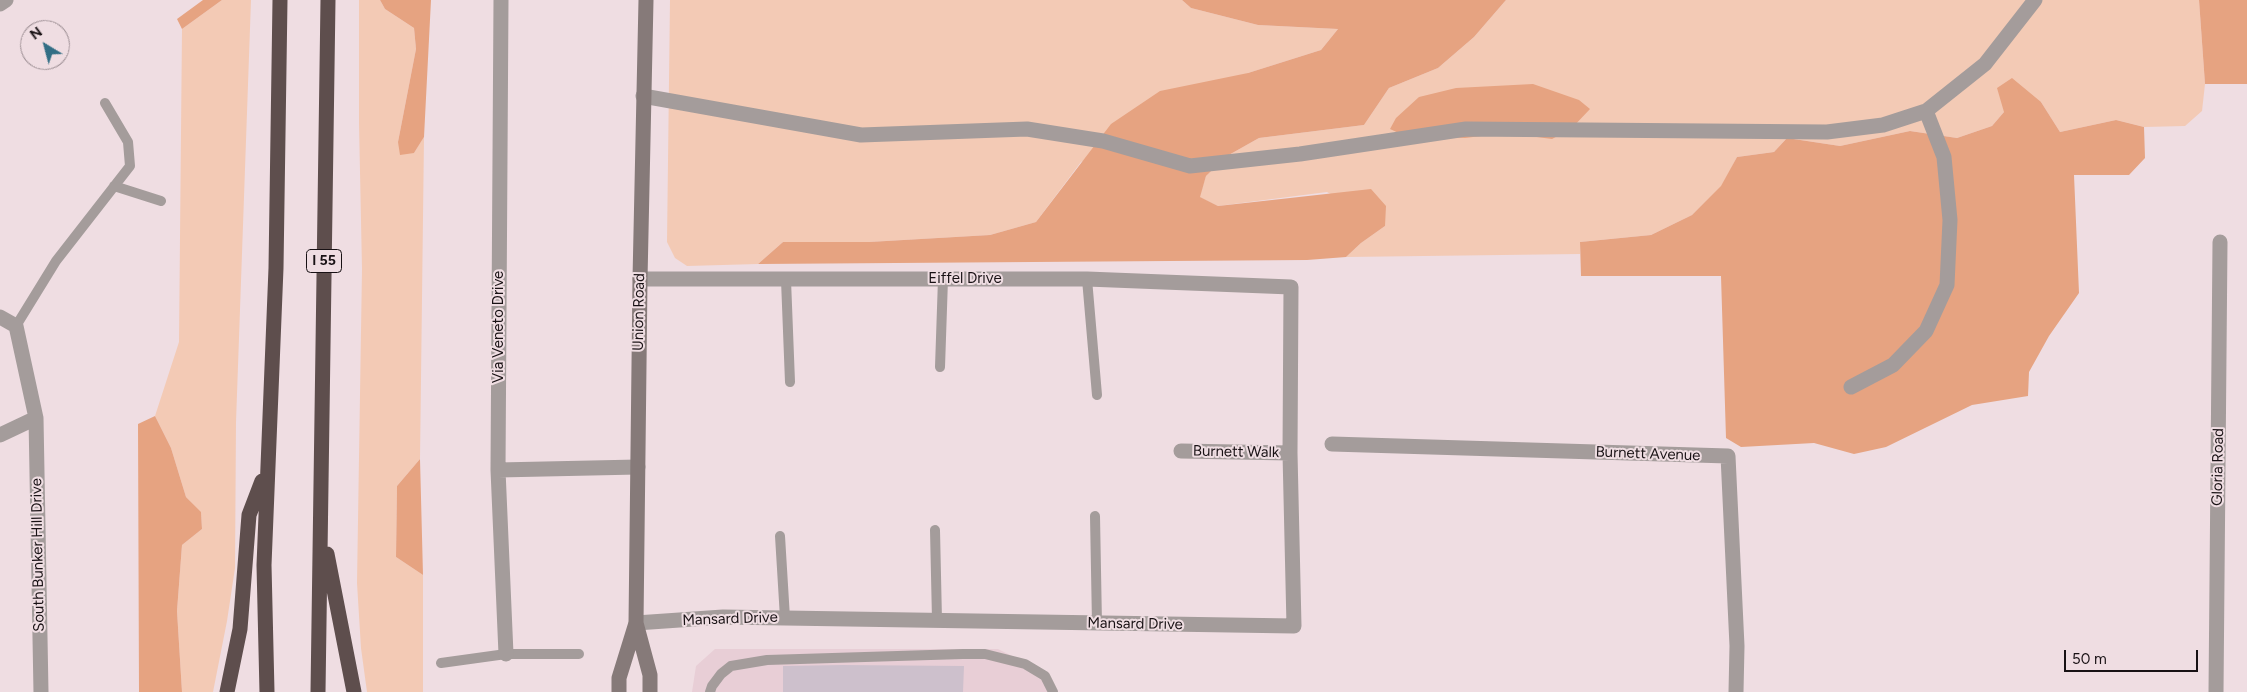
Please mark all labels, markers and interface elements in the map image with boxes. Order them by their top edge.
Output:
north arrow [20,20,70,70]
text: N [27,23,46,43]
road number: I 55 [306,250,342,272]
street label: Eiffel Drive [928,270,1002,288]
street label: Via Veneto Drive [490,271,508,383]
street label: Union Road [629,273,649,351]
street label: Gloria Road [2208,428,2228,506]
street label: Burnett Walk [1193,442,1279,462]
street label: Burnett Avenue [1595,443,1701,465]
street label: South Bunker Hill Drive [28,478,48,632]
street label: Mansard Drive [682,608,778,630]
street label: Mansard Drive [1087,614,1183,634]
scale bar [2067,640,2201,672]
text: 50 m [2072,650,2107,668]

